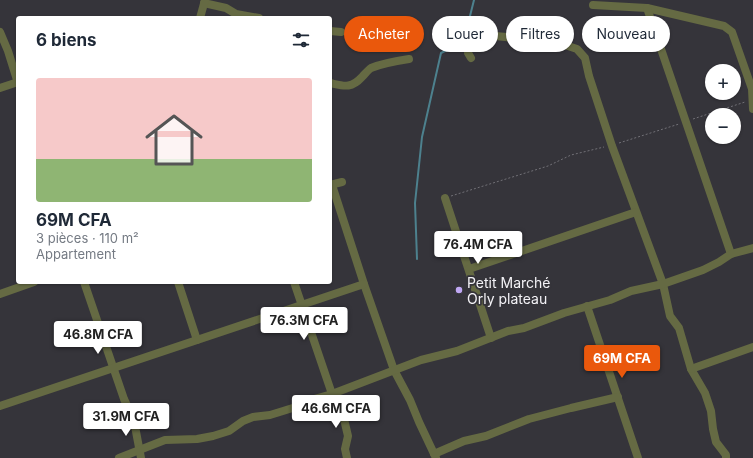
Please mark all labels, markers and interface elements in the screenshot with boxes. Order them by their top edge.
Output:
chip: Acheter [344,16,424,52]
chip: Louer [432,16,498,52]
chip: Filtres [506,16,574,52]
chip: Nouveau [582,16,670,52]
icon: filters [290,29,312,51]
text: 6 biens [36,30,97,50]
map controls [705,64,741,144]
button: + [705,64,741,100]
icon: home [138,104,210,176]
button: − [705,108,741,144]
text: 69M CFA [36,210,112,230]
text: 3 pièces · 110 m² [36,230,139,246]
pin: 76.4M CFA [432,231,524,265]
text: 76.4M CFA [443,236,513,252]
text: Appartement [36,246,116,262]
place label: Petit Marché Orly plateau [467,274,551,307]
marker: Petit Marché Orly plateau [454,285,464,295]
pin: 76.3M CFA [258,307,350,341]
text: 76.3M CFA [270,312,338,328]
pin: 46.8M CFA [52,321,144,355]
text: 46.8M CFA [63,326,133,342]
pin: 69M CFA [585,345,659,379]
text: 69M CFA [593,350,651,366]
pin: 46.6M CFA [290,395,382,429]
text: 46.6M CFA [301,400,371,416]
pin: 31.9M CFA [80,403,172,437]
text: 31.9M CFA [92,408,160,424]

